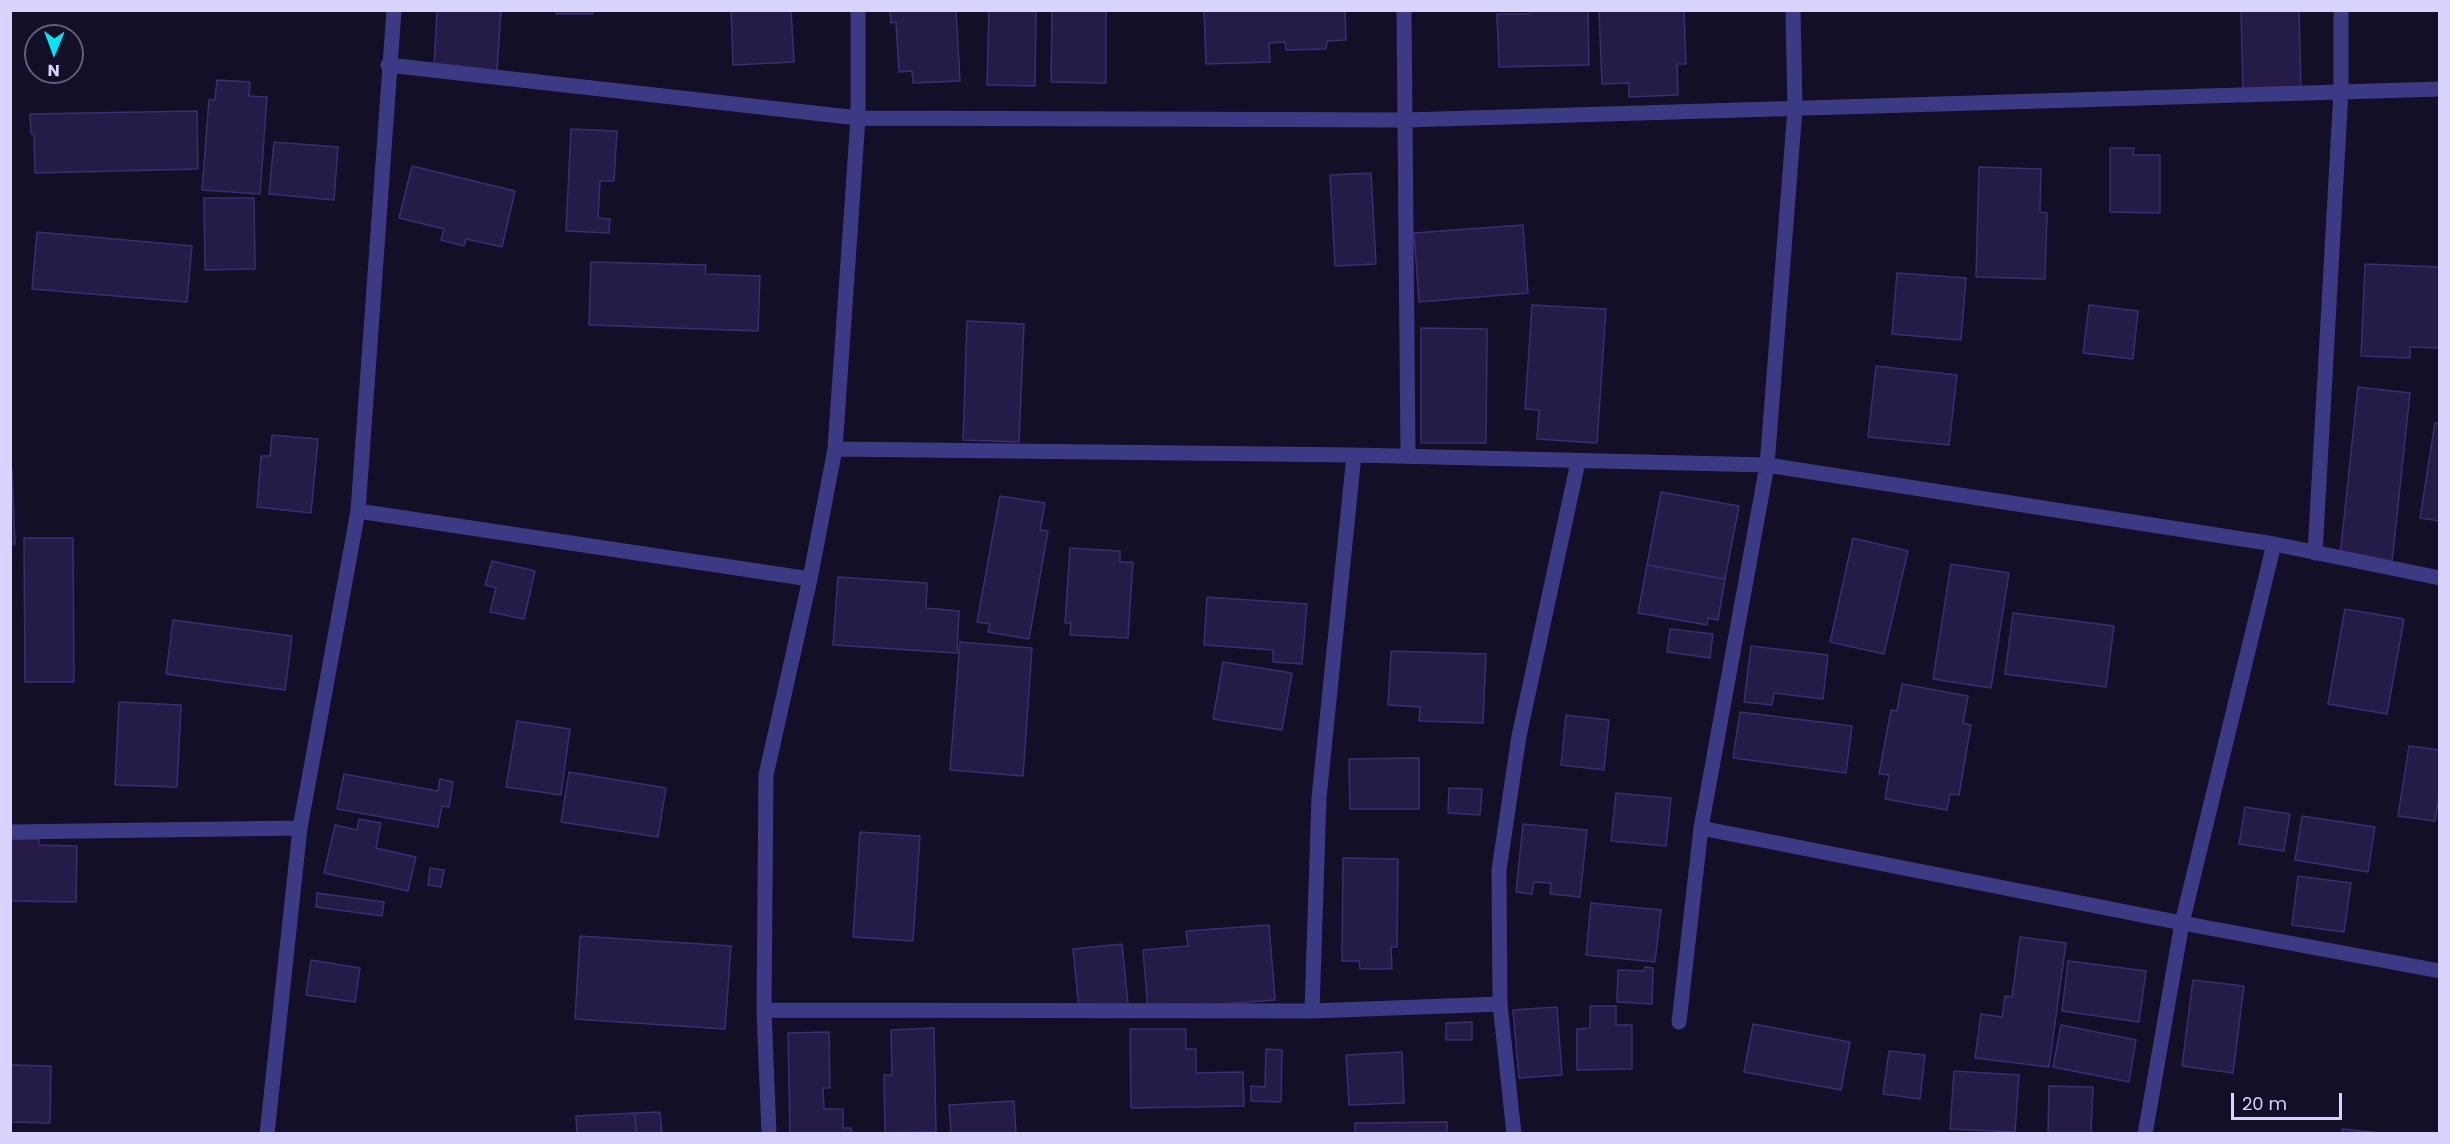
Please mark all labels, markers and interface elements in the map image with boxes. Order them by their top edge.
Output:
north arrow [24,24,84,84]
text: N [47,59,60,82]
scale bar [2234,1081,2345,1119]
text: 20 m [2242,1091,2287,1116]

